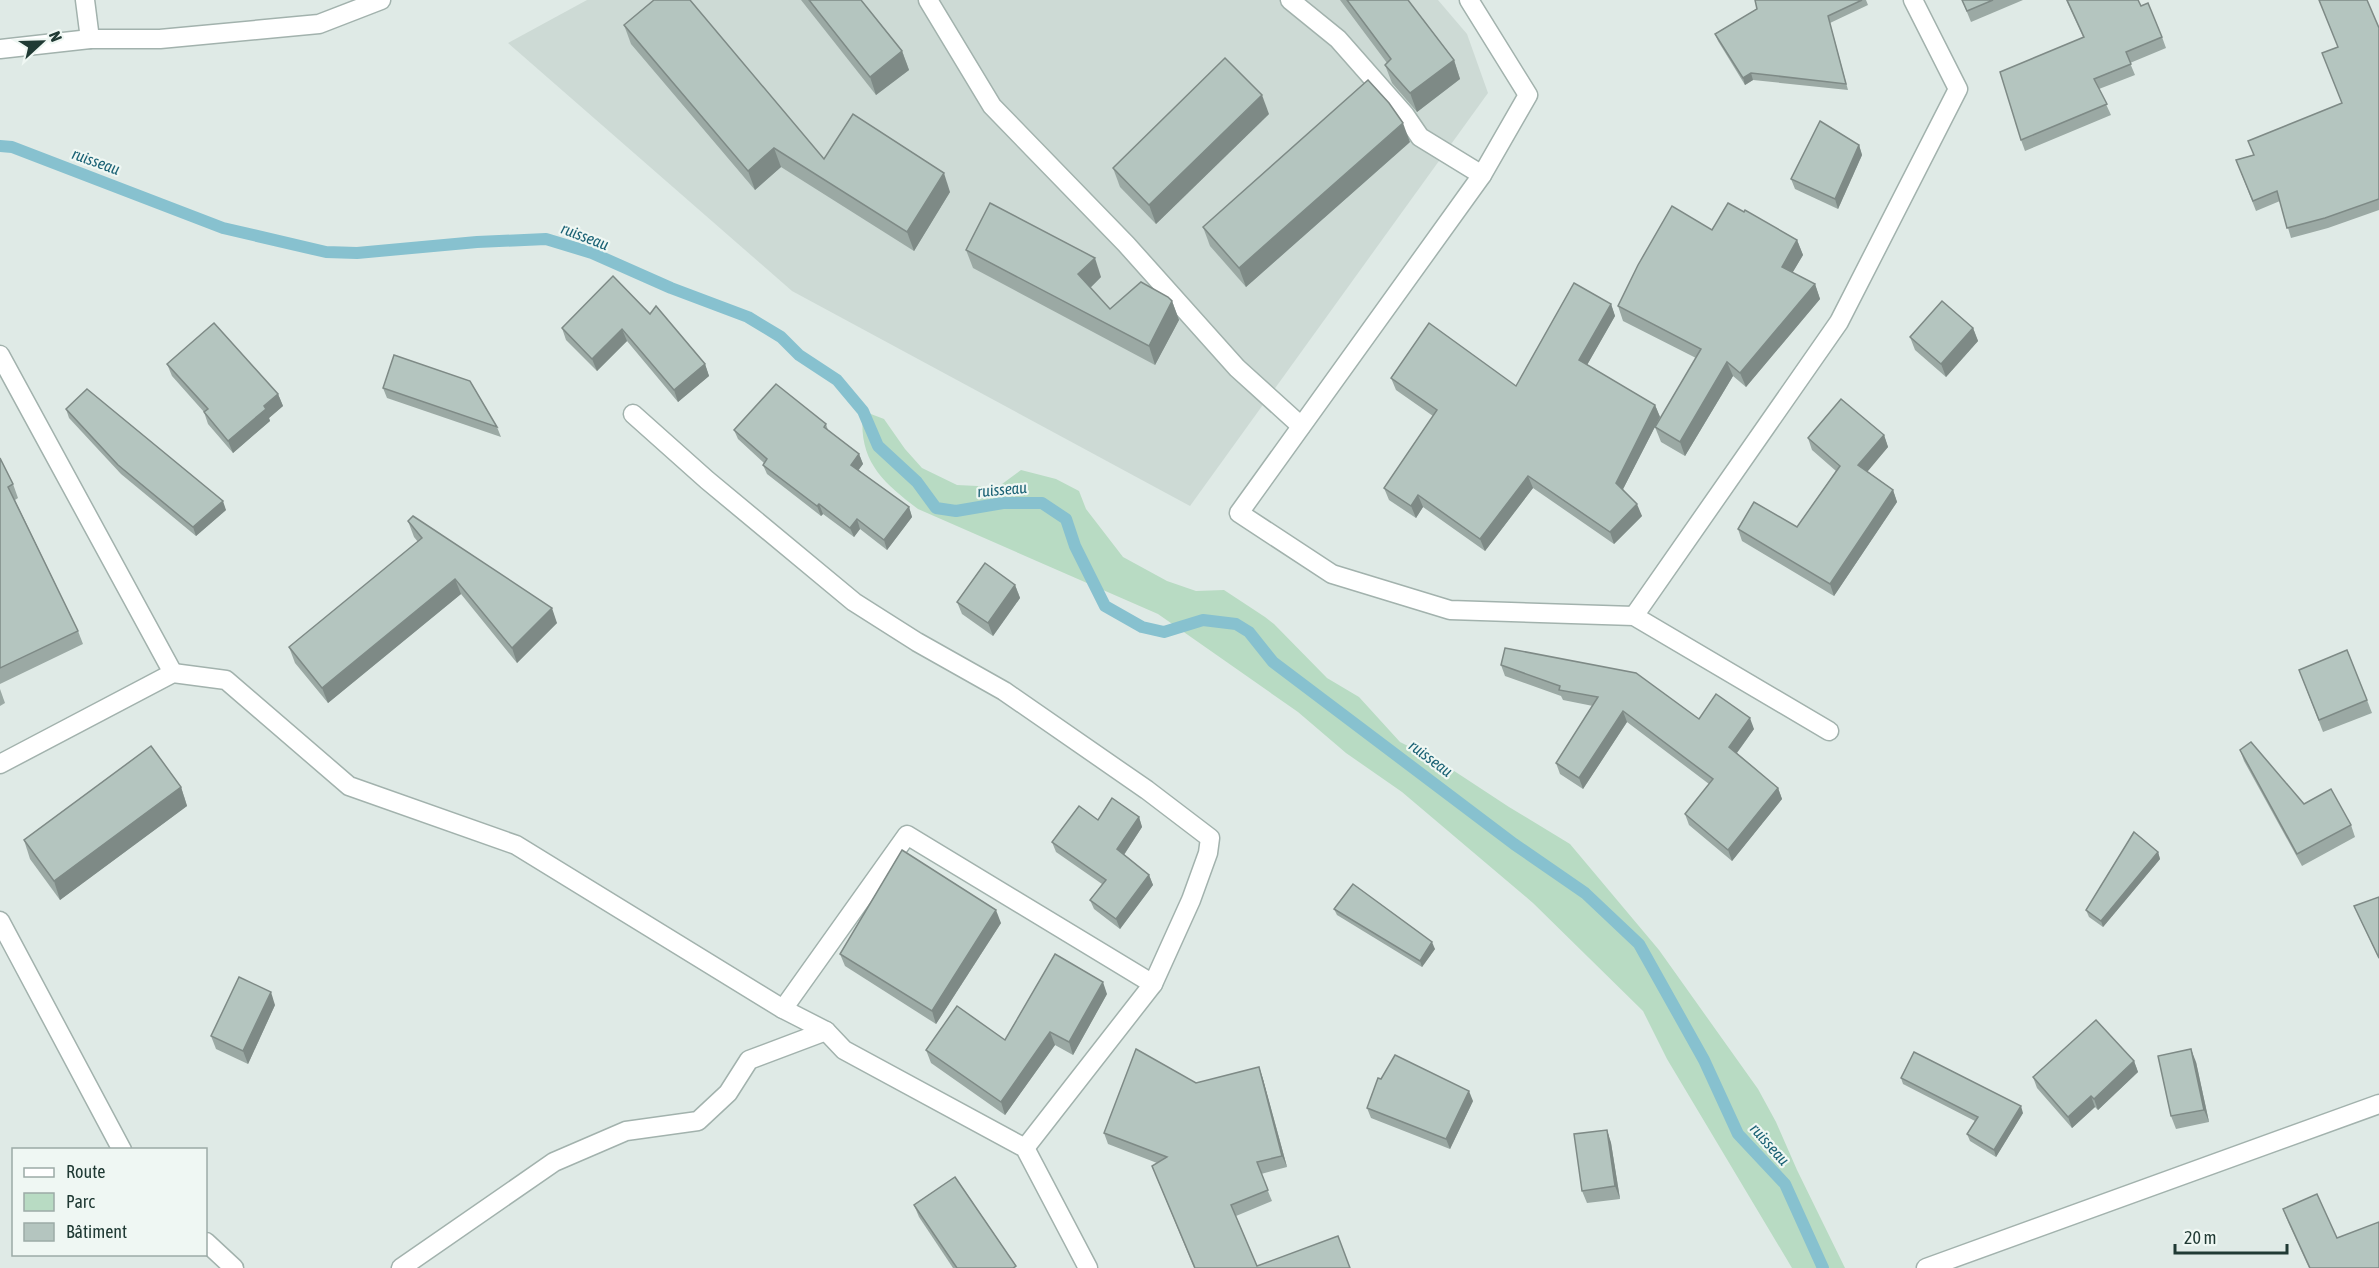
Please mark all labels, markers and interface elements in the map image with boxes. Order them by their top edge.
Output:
north arrow [12,12,72,72]
text: N [46,29,66,44]
water label: ruisseau [70,144,123,178]
water label: ruisseau [559,219,612,253]
water label: ruisseau [977,478,1028,500]
water label: ruisseau [1406,736,1456,780]
water label: ruisseau [1747,1120,1793,1169]
legend [12,1148,207,1256]
text: Route [66,1161,105,1182]
text: Parc [66,1191,95,1212]
scale bar [2175,1217,2288,1255]
text: Bâtiment [66,1221,127,1242]
text: 20 m [2184,1227,2216,1248]

